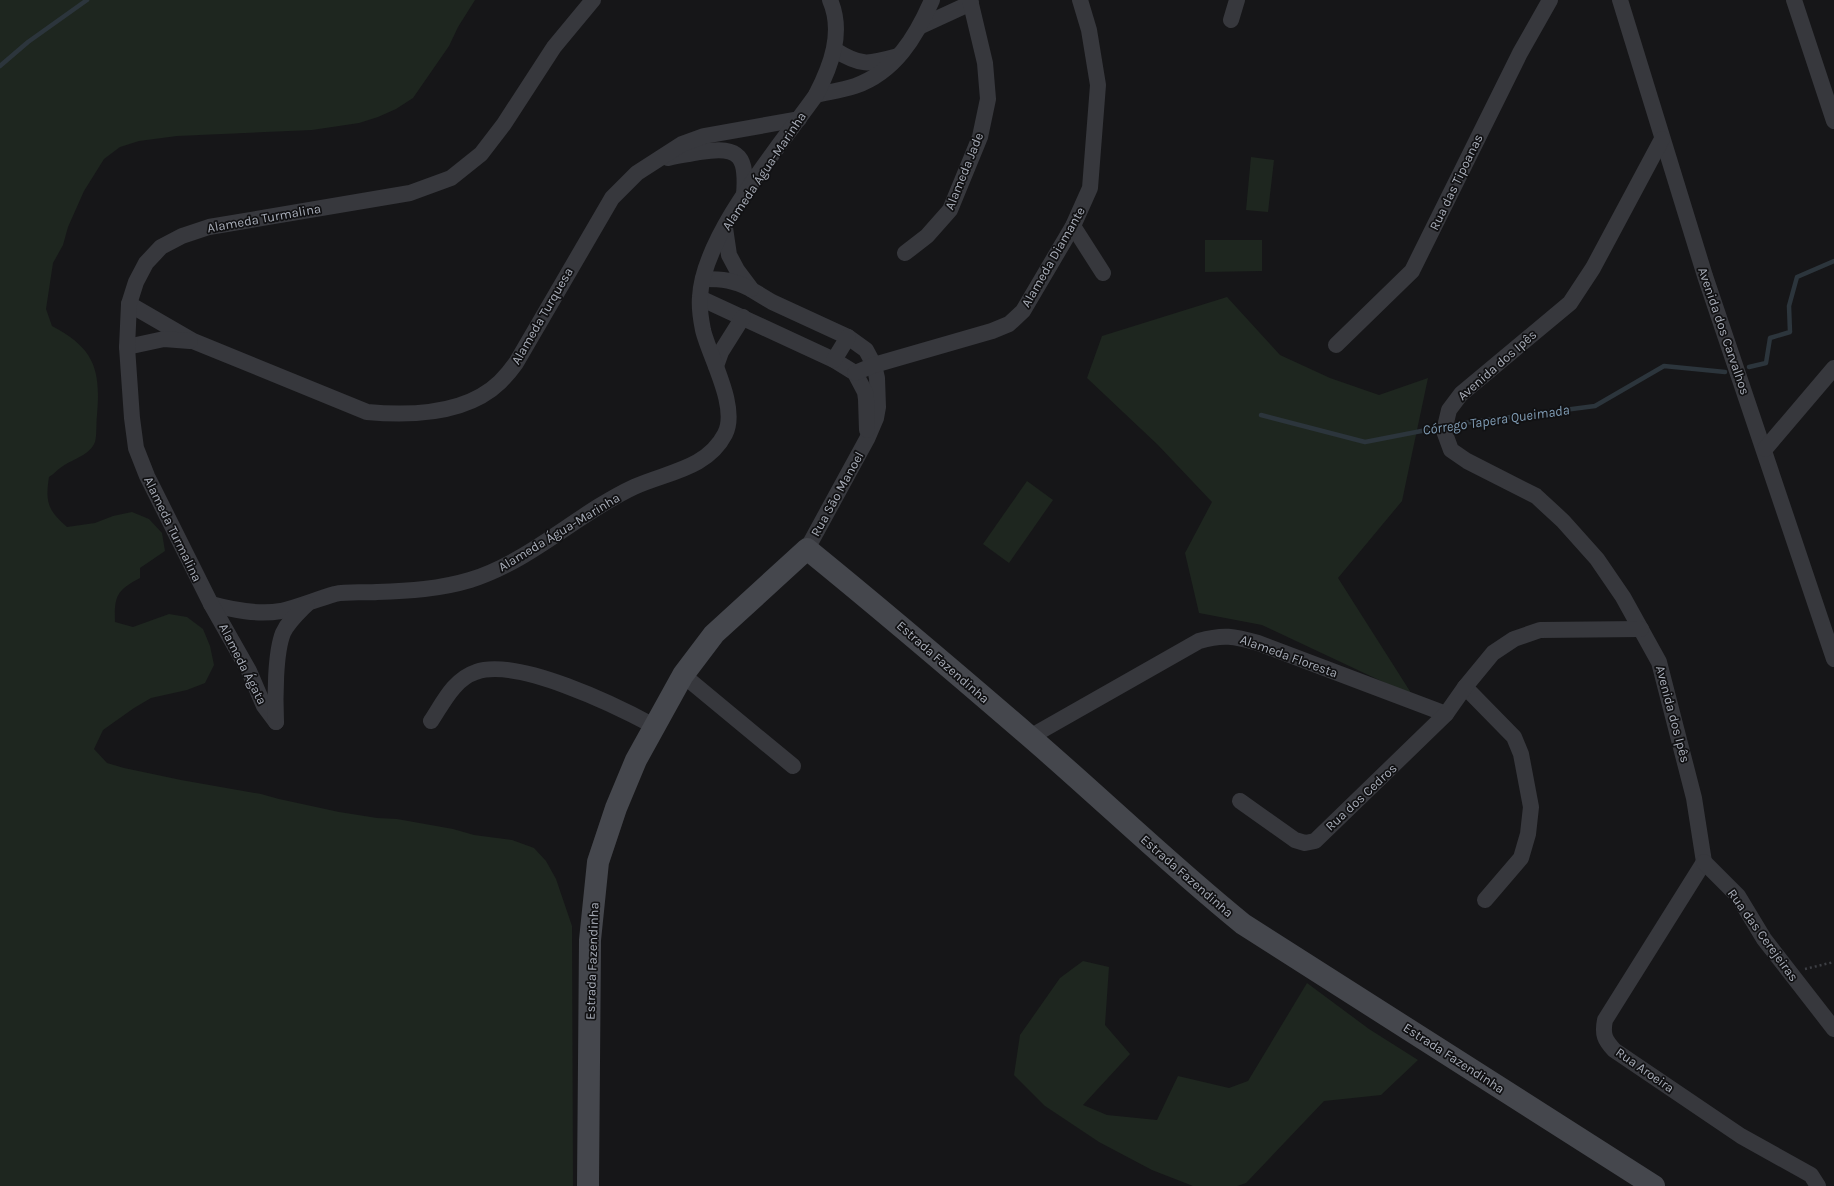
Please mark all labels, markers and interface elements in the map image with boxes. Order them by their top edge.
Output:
street label: Alameda Água-Marinha [717,108,809,233]
street label: Alameda Jade [942,130,986,212]
street label: Rua das Tipoanas [1426,131,1486,232]
street label: Alameda Turmalina [206,201,322,235]
street label: Alameda Diamante [1018,204,1088,310]
street label: Alameda Turquesa [508,265,577,368]
street label: Avenida dos Carvalhos [1695,265,1753,397]
street label: Avenida dos Ipês [1455,327,1540,403]
water label: Córrego Tapera Queimada [1421,401,1571,439]
street label: Rua São Manoel [807,449,867,539]
street label: Alameda Turmalina [141,474,205,584]
street label: Alameda Água-Marinha [495,488,622,574]
street label: Estrada Fazendinha [894,618,992,706]
street label: Alameda Ágata [216,620,272,707]
street label: Alameda Floresta [1238,631,1340,681]
street label: Avenida dos Ipês [1653,664,1693,764]
street label: Rua dos Cedros [1322,760,1400,834]
street label: Estrada Fazendinha [1138,832,1236,920]
street label: Rua das Cerejeiras [1725,886,1802,984]
street label: Estrada Fazendinha [582,902,602,1020]
street label: Estrada Fazendinha [1401,1020,1507,1096]
street label: Rua Aroeira [1613,1044,1677,1096]

